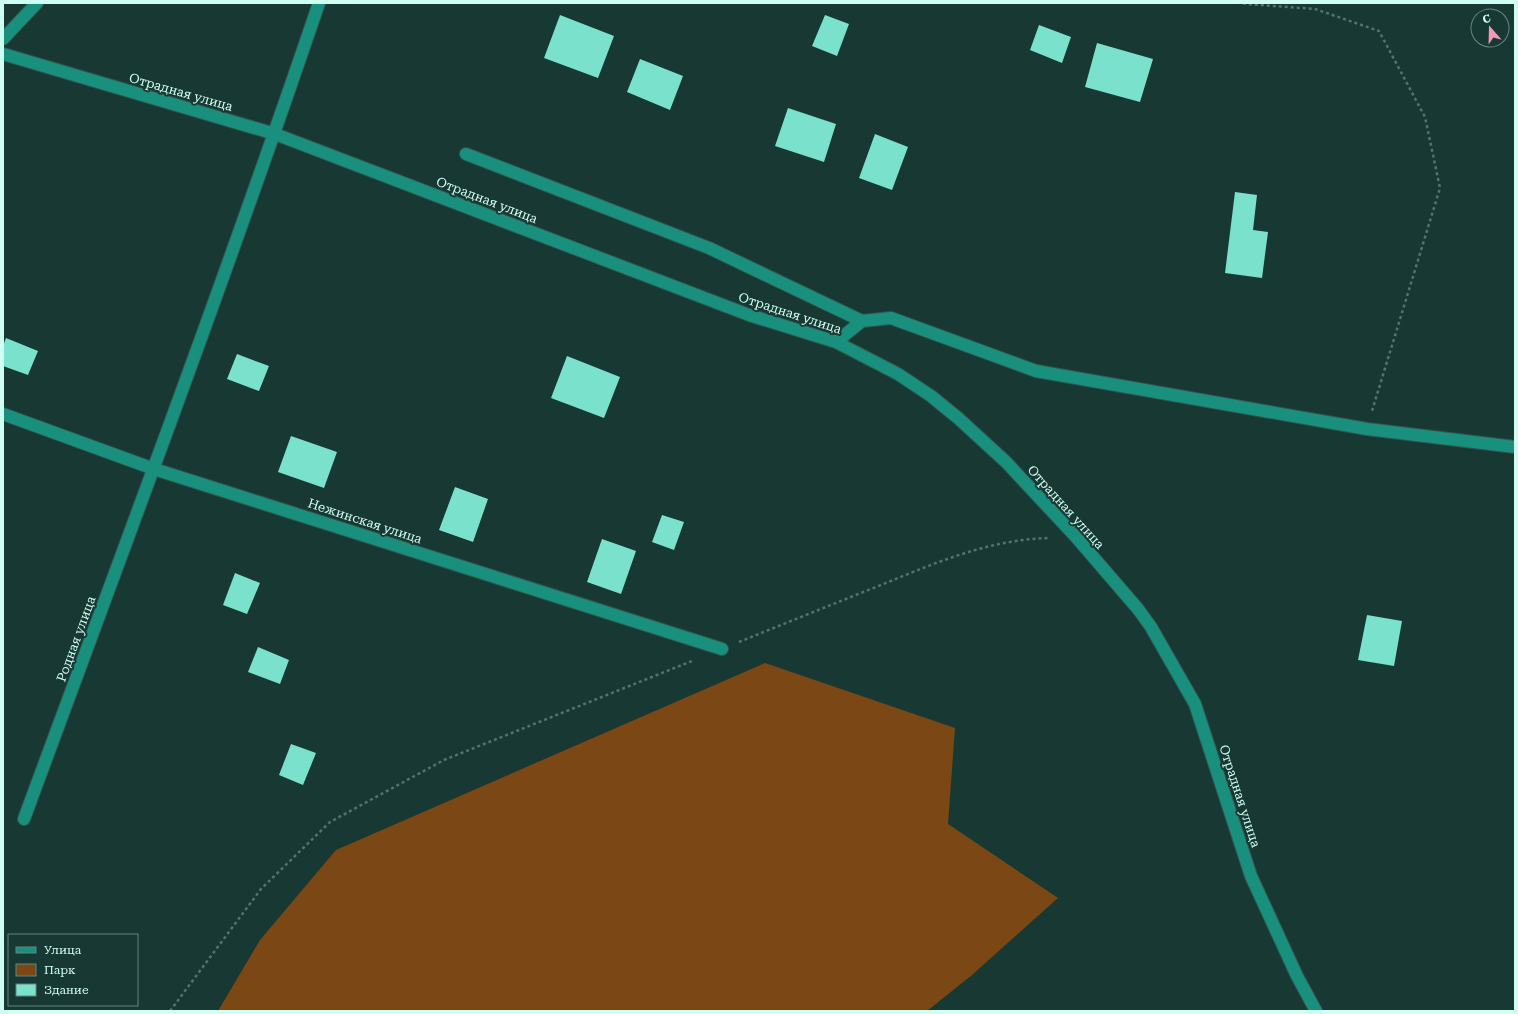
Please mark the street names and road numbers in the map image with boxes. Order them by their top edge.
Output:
street label: Отрадная улица [127,70,235,114]
street label: Отрадная улица [434,174,540,226]
street label: Отрадная улица [737,289,843,337]
street label: Отрадная улица [1025,462,1107,552]
street label: Нежинская улица [306,495,424,547]
street label: Родная улица [54,594,98,684]
street label: Отрадная улица [1216,743,1264,849]

